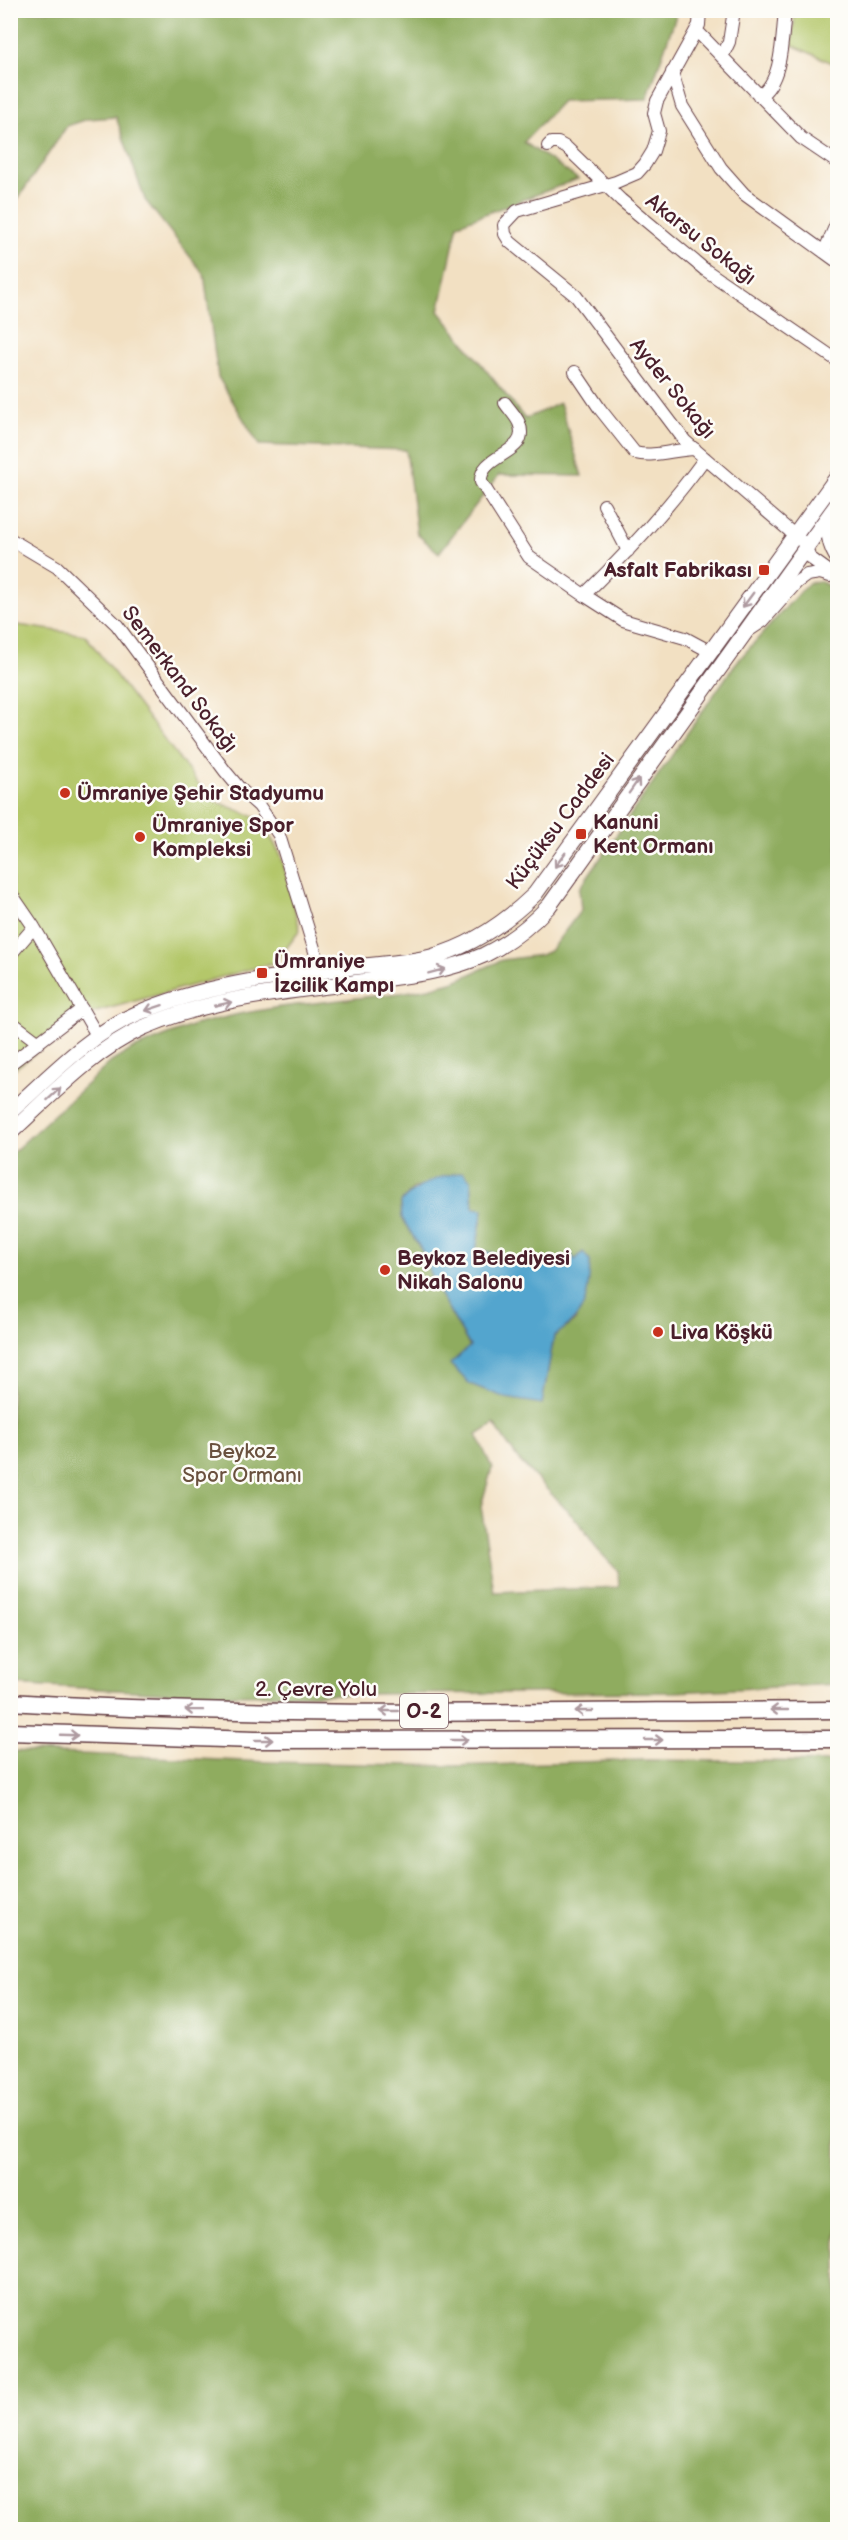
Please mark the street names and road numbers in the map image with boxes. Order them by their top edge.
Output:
street label: Akarsu Sokağı [641,189,761,290]
street label: Ayder Sokağı [624,333,721,444]
street label: Semerkand Sokağı [116,601,243,758]
street label: Küçüksu Caddesi [501,748,620,895]
street label: 2. Çevre Yolu [255,1677,377,1702]
road number: O-2 [400,1694,448,1728]

